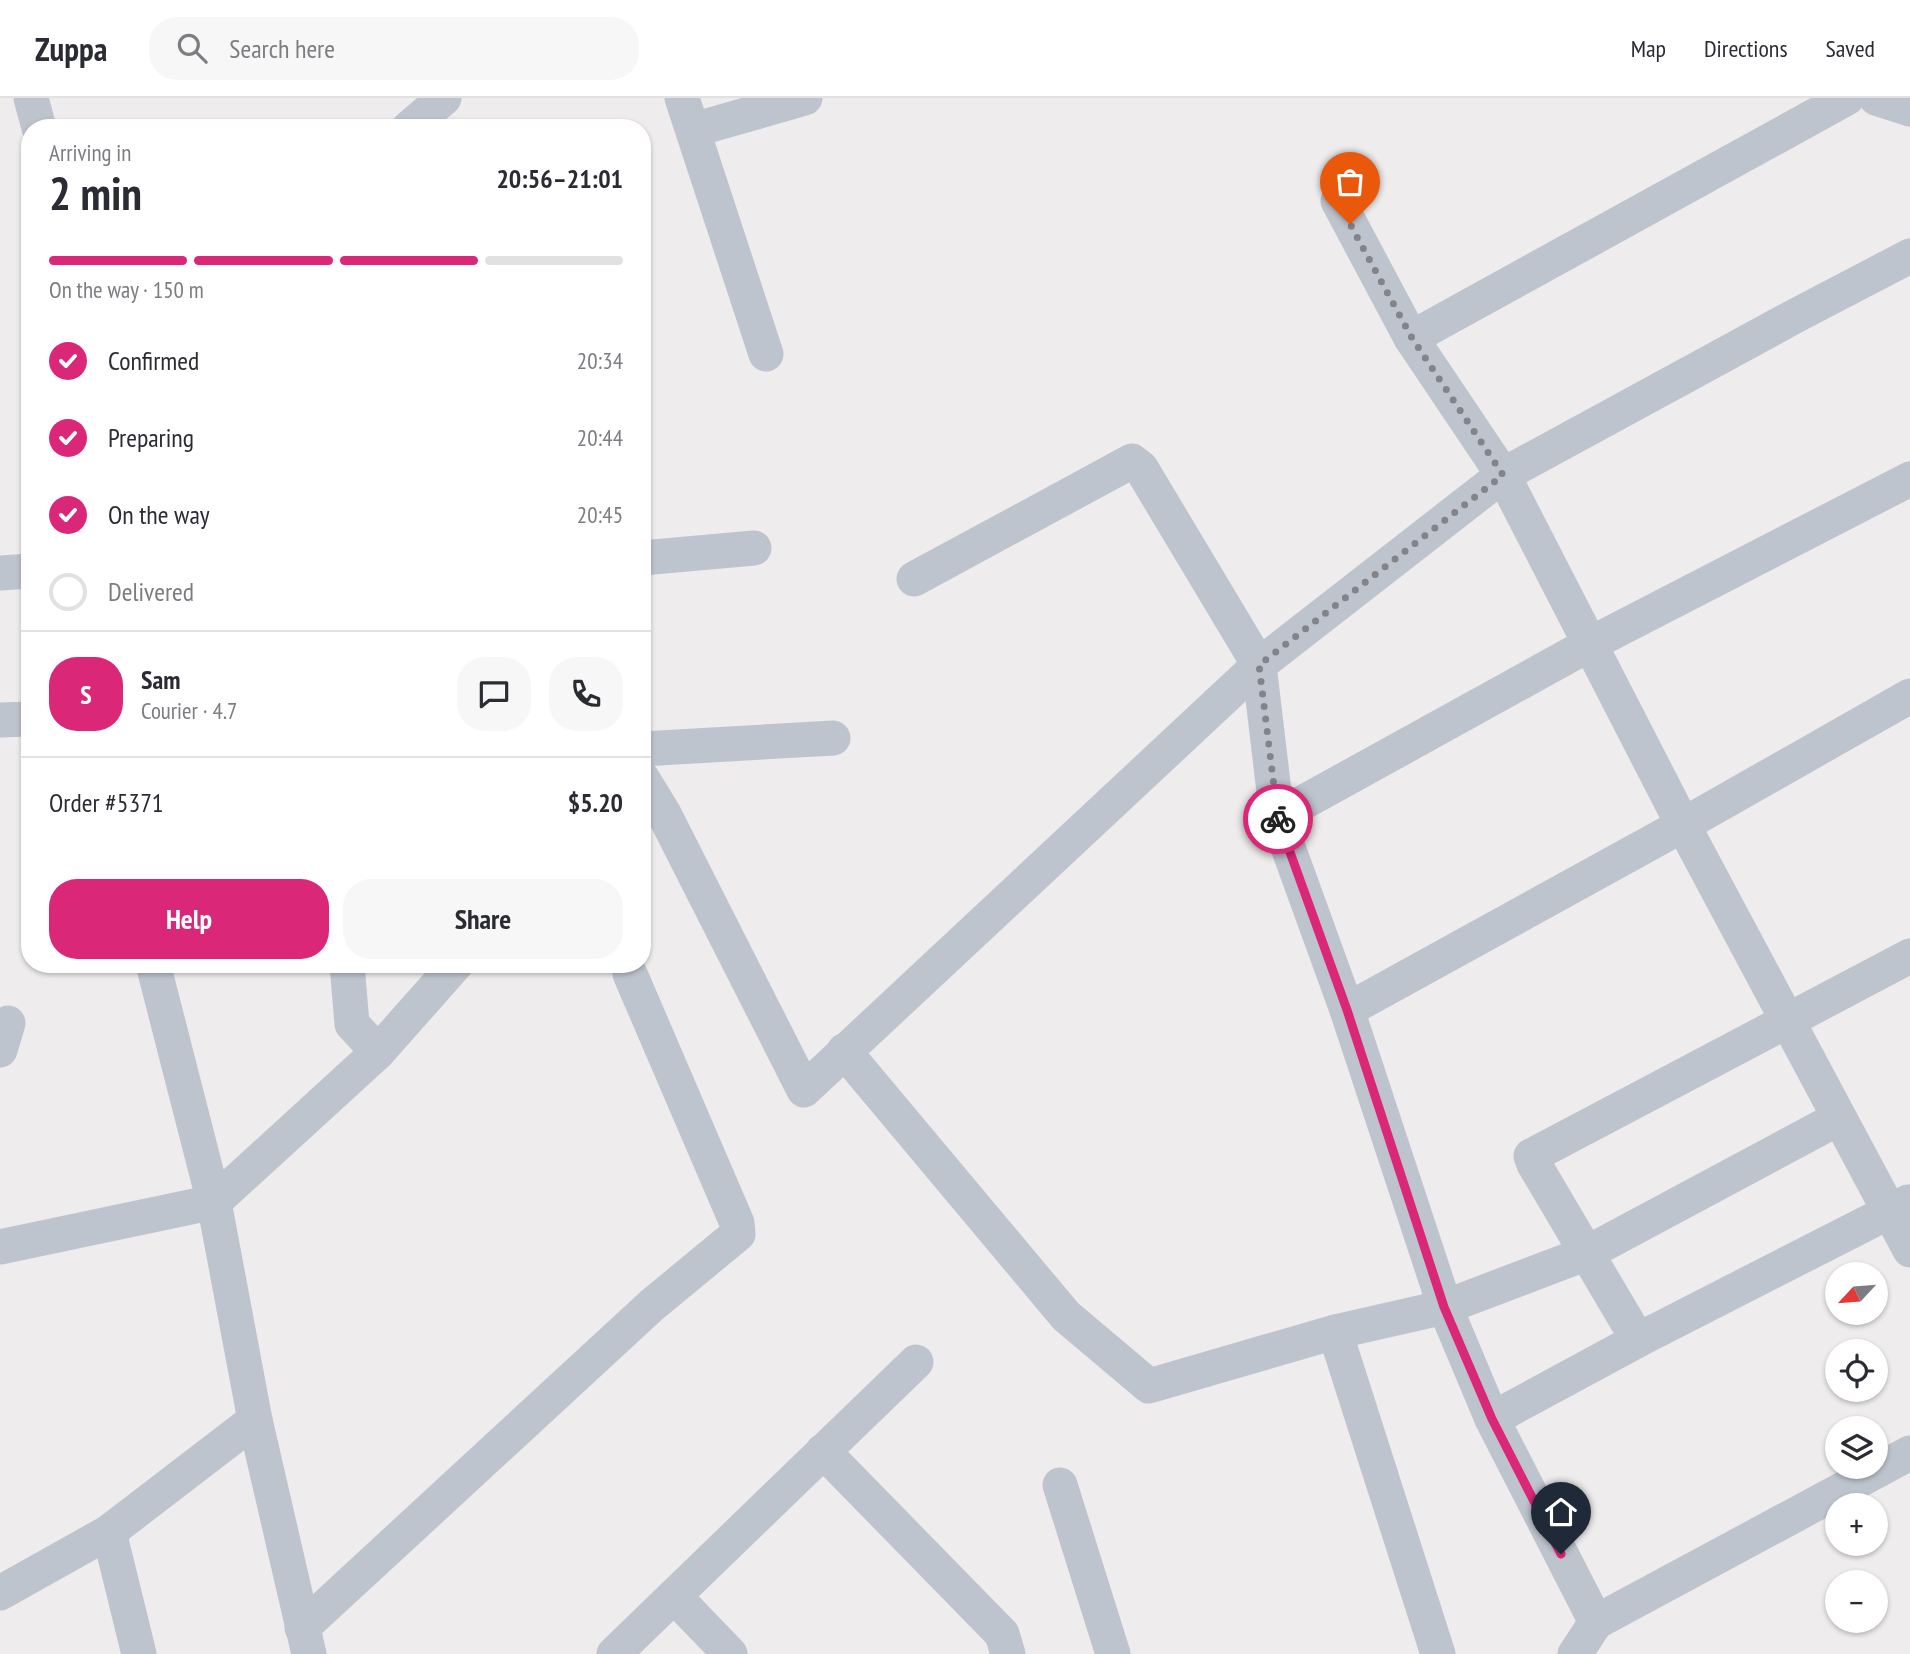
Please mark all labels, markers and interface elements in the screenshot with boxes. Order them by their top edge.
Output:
search box [149,17,639,80]
text: Zuppa [35,27,107,70]
icon: search [173,29,211,67]
text: Search here [229,32,335,65]
text: Map [1631,33,1666,64]
text: Directions [1704,33,1788,64]
text: Saved [1826,33,1875,64]
text: Arriving in [49,138,131,167]
pin [1320,152,1380,224]
text: 20:56–21:01 [496,162,623,195]
text: 2 min [49,163,142,223]
icon: bag [1331,163,1369,201]
text: On the way · 150 m [49,275,204,304]
icon: check [49,342,87,380]
text: Confirmed [108,344,199,377]
text: 20:34 [577,346,623,375]
icon: check [49,419,87,457]
text: Preparing [108,421,194,454]
text: 20:44 [577,423,623,452]
icon: check [49,496,87,534]
text: On the way [108,498,210,531]
text: 20:45 [577,500,623,529]
text: Delivered [108,575,194,608]
button: chat [457,657,531,731]
button: phone [549,657,623,731]
text: Sam [141,663,180,696]
text: S [80,678,92,711]
text: Courier · 4.7 [141,696,237,725]
courier [1243,784,1313,854]
text: Order #5371 [49,786,164,819]
text: $5.20 [568,786,623,819]
icon: bike [1259,800,1297,838]
button: Help [49,879,329,959]
button: Share [343,879,623,959]
north arrow [1825,1262,1888,1325]
map controls [1825,1262,1888,1633]
button: locate [1825,1339,1888,1402]
button: layers [1825,1416,1888,1479]
pin [1531,1482,1591,1554]
icon: home [1542,1493,1580,1531]
button: + [1825,1493,1888,1556]
button: − [1825,1570,1888,1633]

